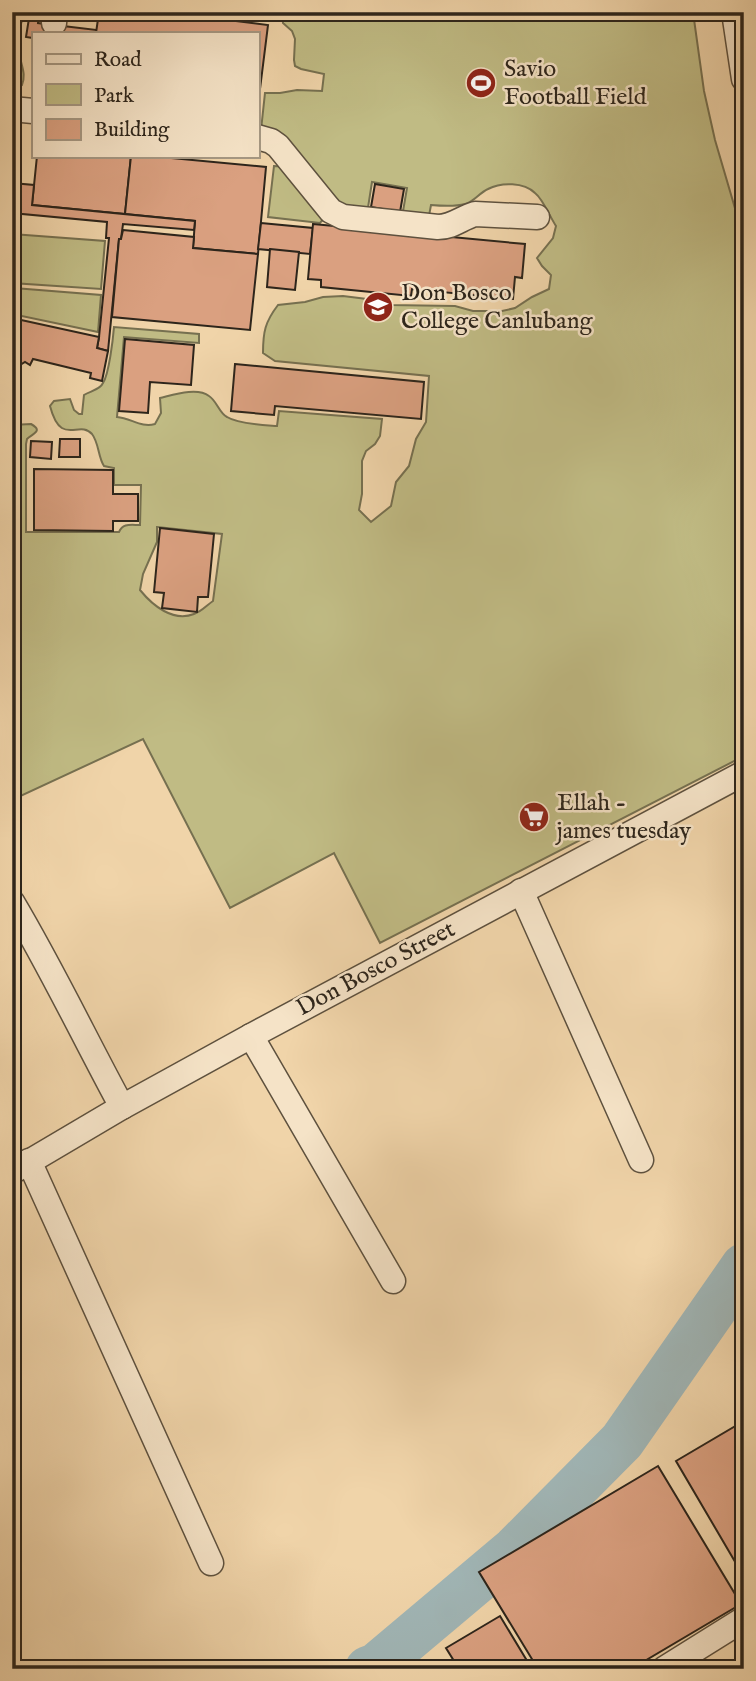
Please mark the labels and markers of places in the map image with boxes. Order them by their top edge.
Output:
place label: Savio Football Field [504,54,647,113]
sports icon: Savio Football Field [464,66,498,100]
place label: Don Bosco College Canlubang [401,278,594,337]
school or university icon: Don Bosco College Canlubang [361,290,395,324]
place label: Ellah - james tuesday [555,788,691,847]
supermarket icon: Ellah - james tuesday [517,800,551,834]

